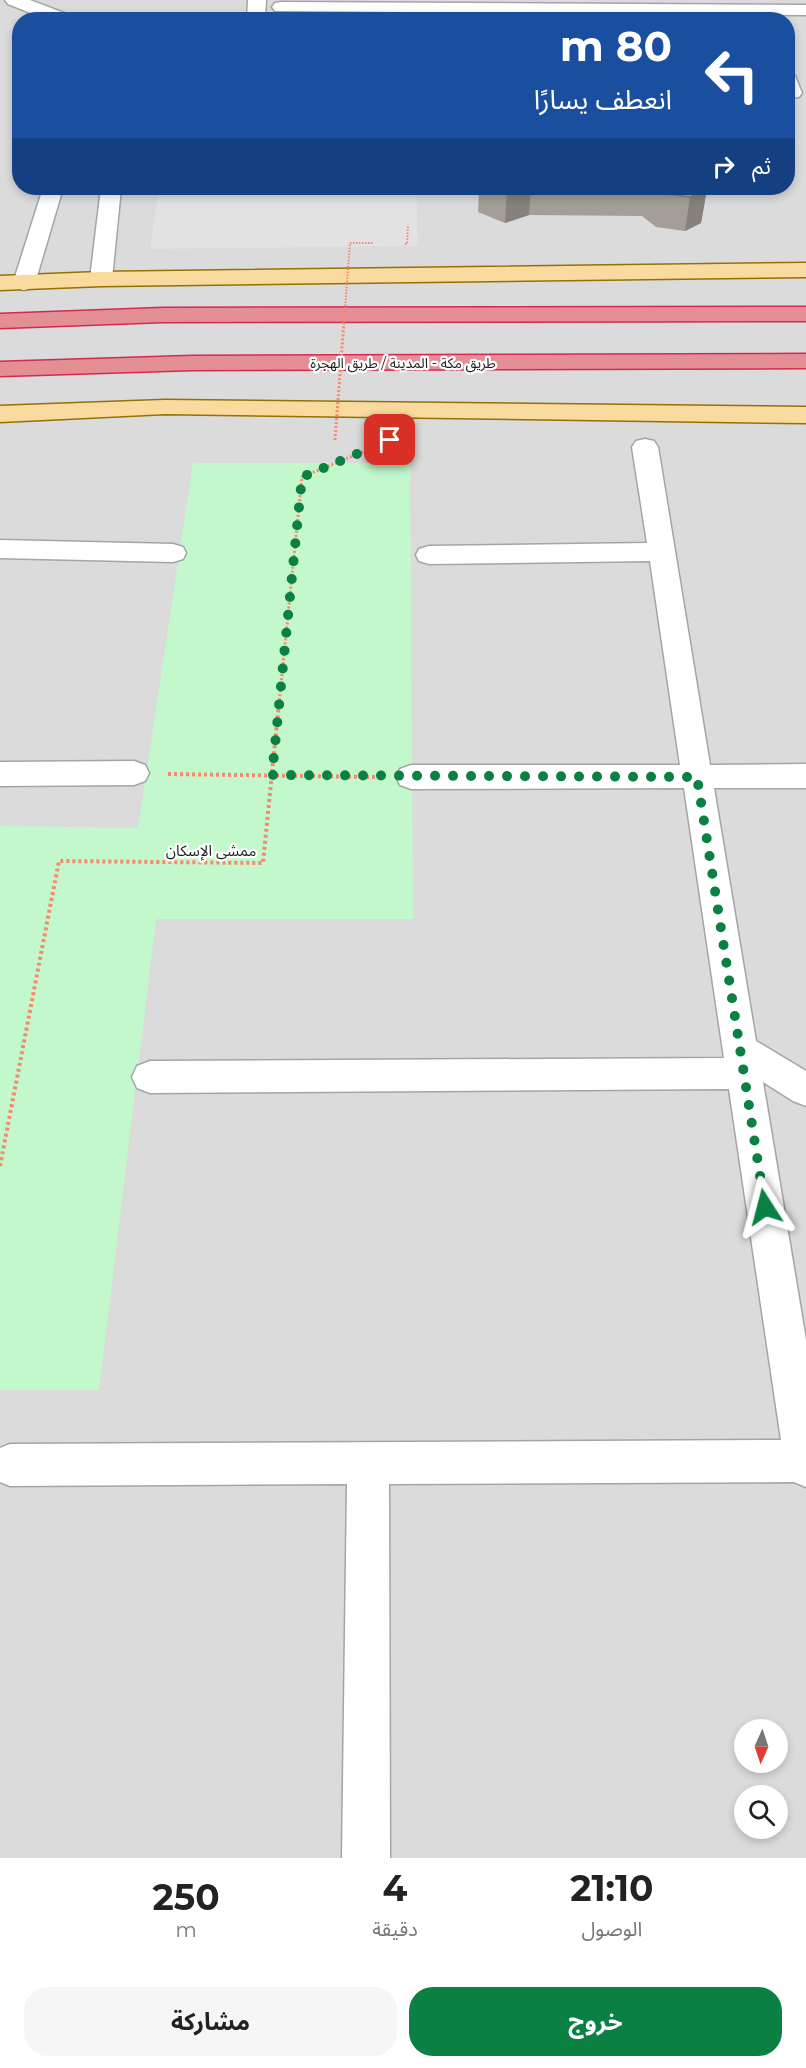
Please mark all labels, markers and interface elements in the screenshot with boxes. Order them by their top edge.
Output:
text: 80 m [560,20,672,72]
icon: left [693,36,771,114]
text: انعطف يسارًا [534,83,672,116]
icon: right [707,150,740,183]
text: ثم [752,153,771,180]
street label: طريق مكة - المدينة / طريق الهجرة [310,354,496,373]
pin [364,414,415,465]
icon: arrive [373,423,406,456]
street label: ممشى الإسكان [166,841,256,861]
position arrow [733,1175,797,1239]
north arrow [734,1719,788,1773]
map controls [734,1719,788,1839]
button: search [734,1785,788,1839]
text: 4 [383,1866,407,1910]
text: 21:10 [570,1866,654,1910]
text: 250 [153,1875,220,1919]
text: دقيقة [372,1917,418,1941]
text: الوصول [581,1917,642,1941]
text: m [175,1918,197,1942]
button: مشاركة [24,1987,397,2056]
button: خروج [409,1987,782,2056]

